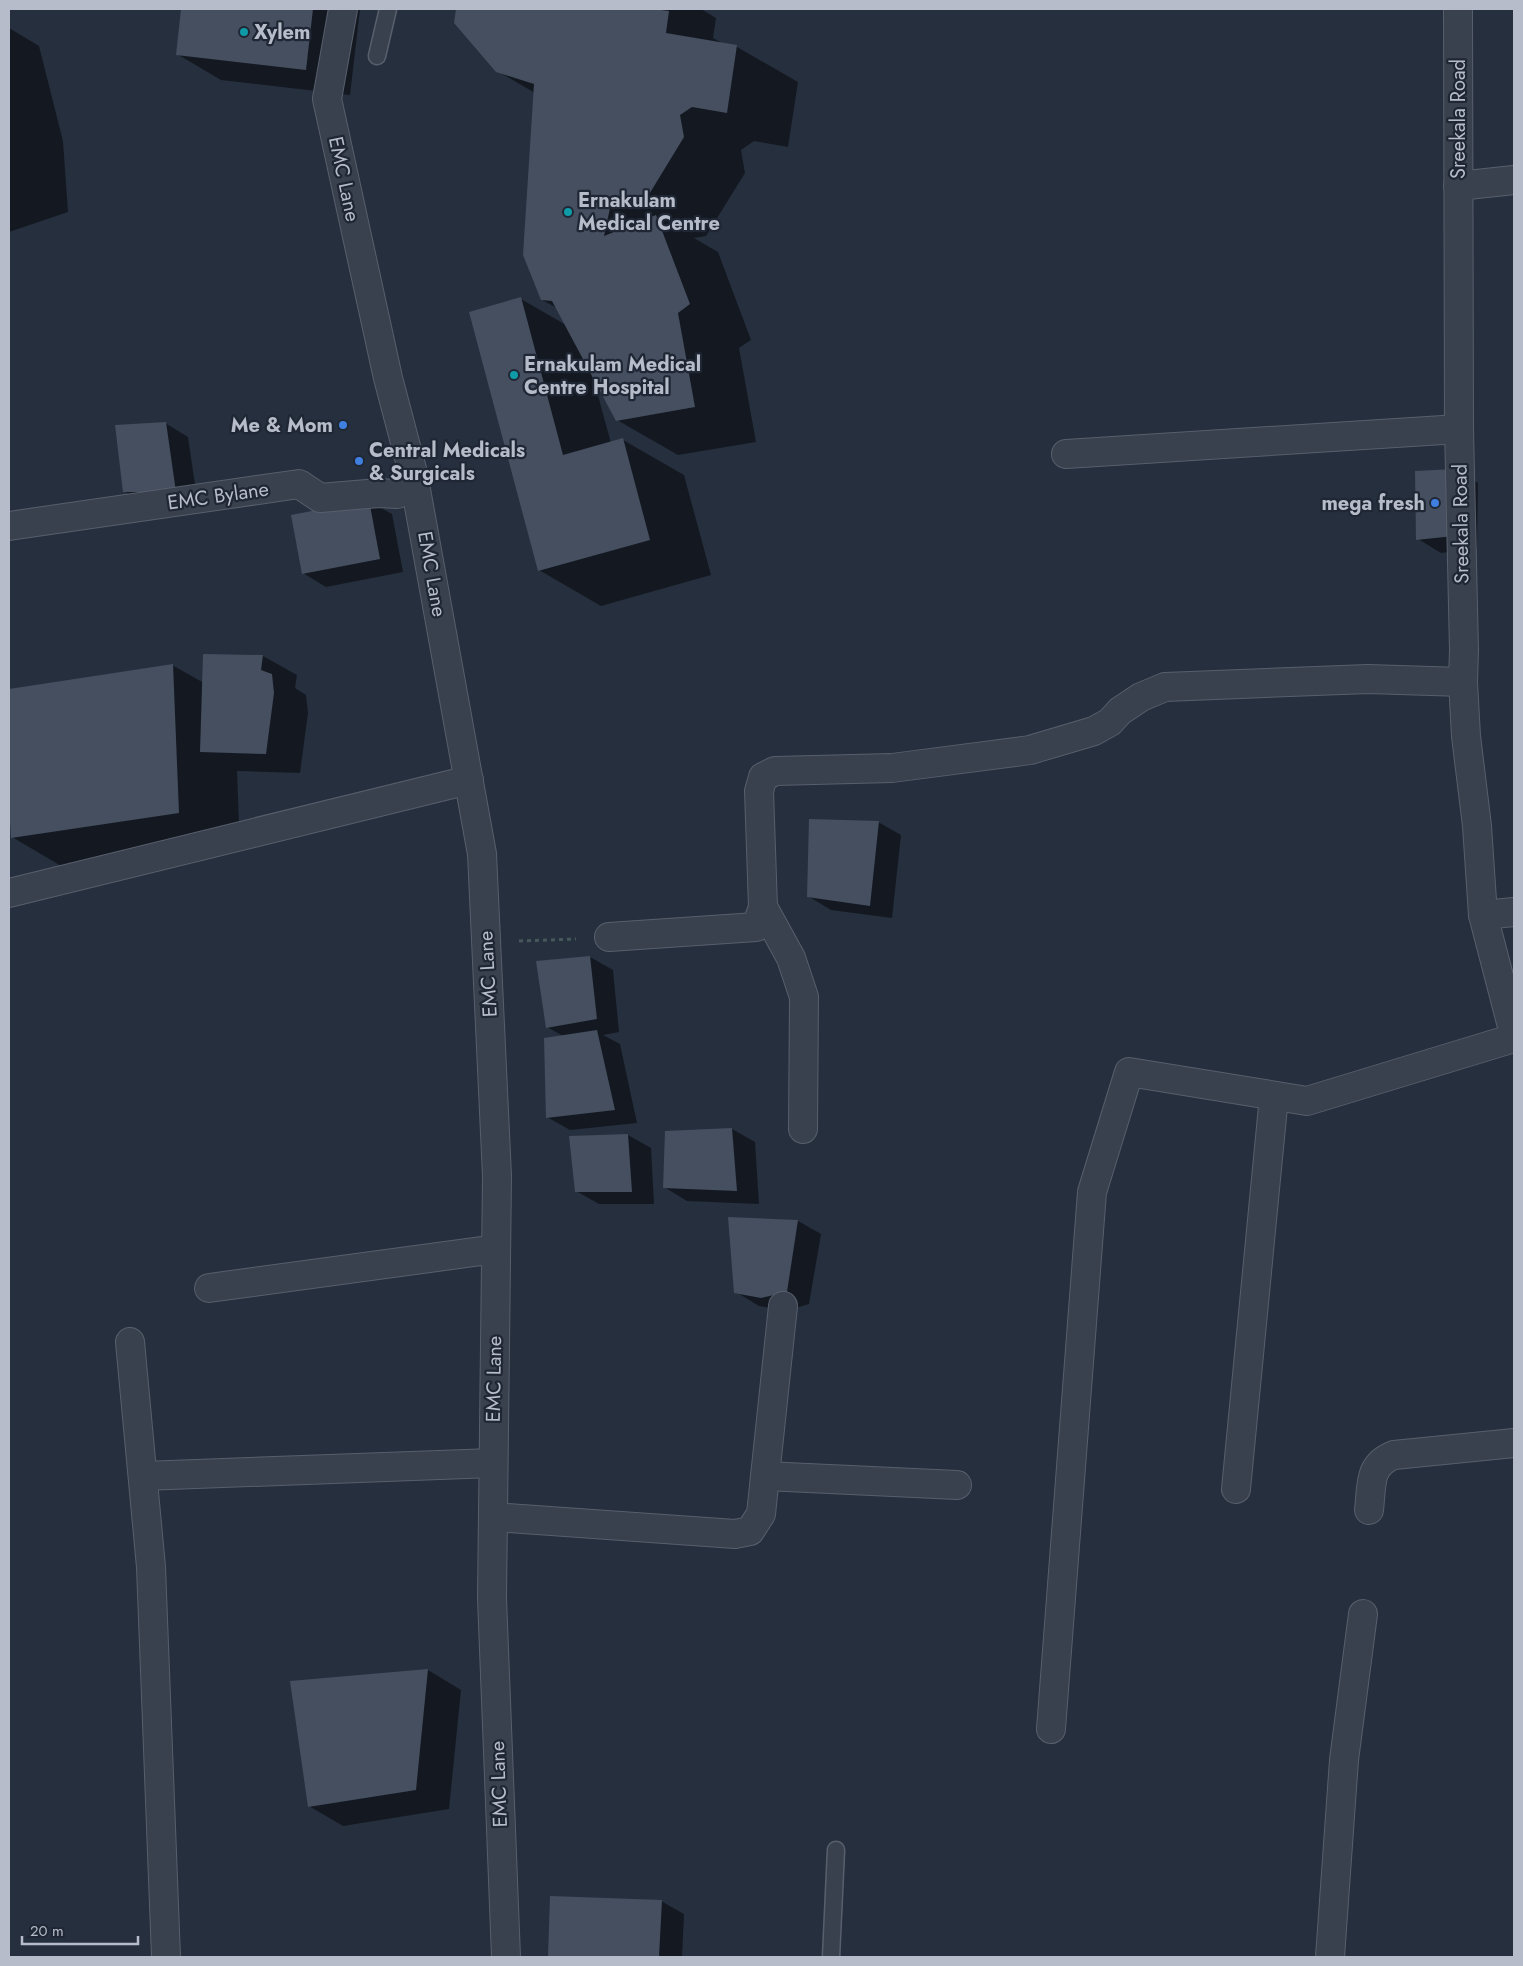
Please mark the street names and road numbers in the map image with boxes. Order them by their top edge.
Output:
street label: Sreekala Road [1444,59,1473,179]
street label: EMC Lane [321,134,367,224]
street label: Sreekala Road [1445,464,1477,584]
street label: EMC Bylane [166,475,270,517]
street label: EMC Lane [410,529,454,619]
street label: EMC Lane [471,930,505,1018]
street label: EMC Lane [479,1336,509,1422]
street label: EMC Lane [483,1740,515,1828]

